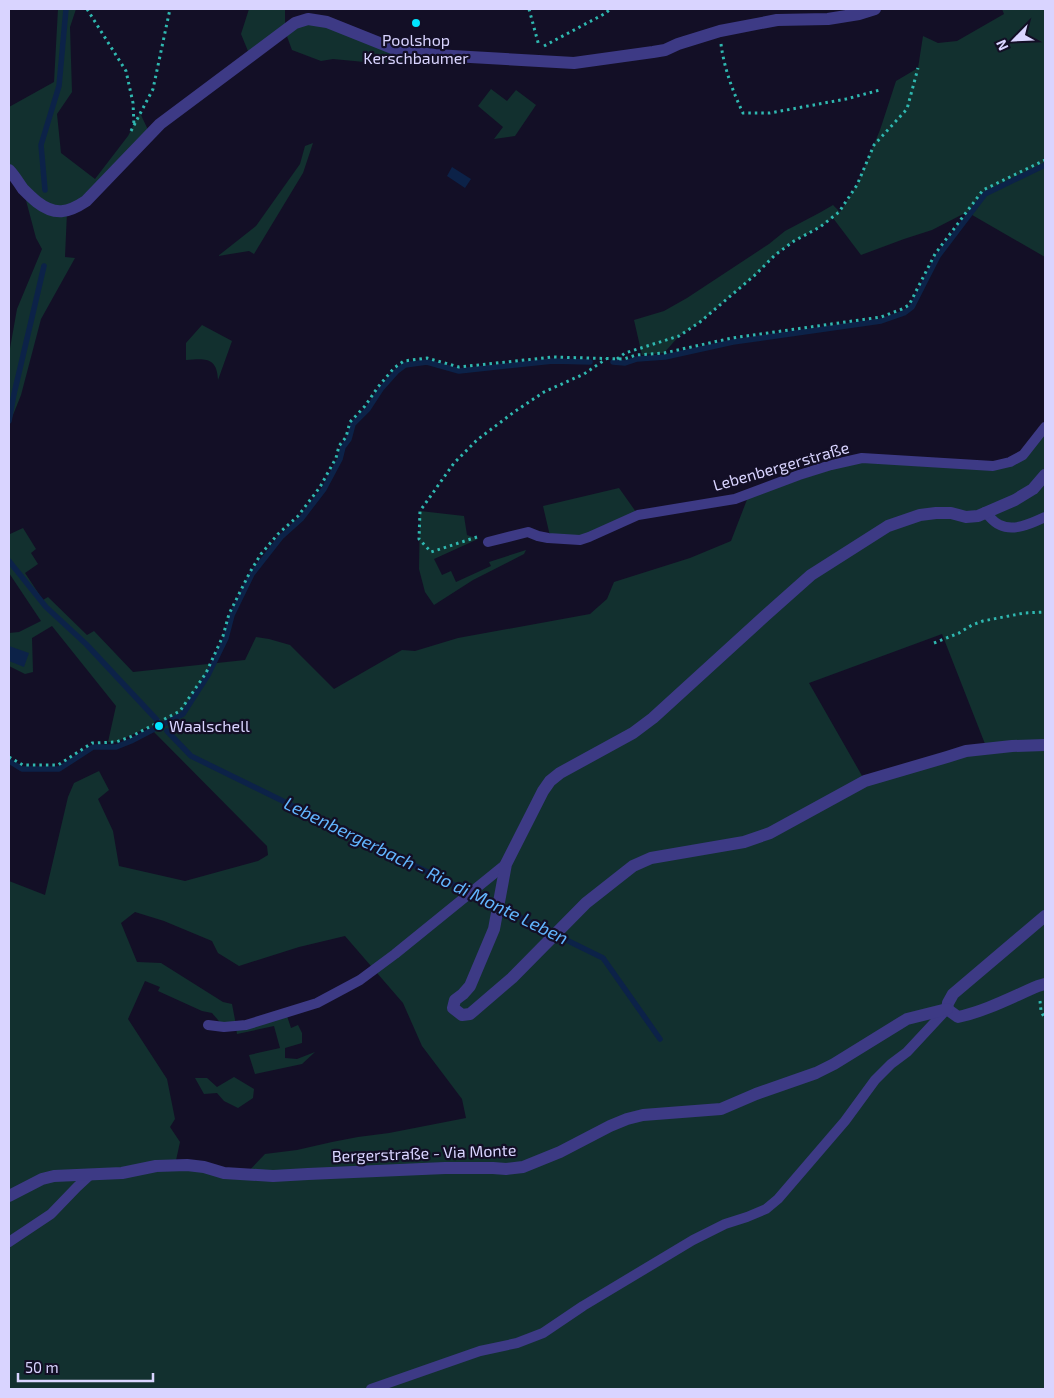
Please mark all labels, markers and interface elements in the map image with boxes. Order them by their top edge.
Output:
north arrow [989,15,1039,65]
marker: Poolshop Kerschbaumer [410,17,422,29]
place label: Poolshop Kerschbaumer [363,30,469,67]
text: N [992,37,1011,54]
street label: Lebenbergerstraße [711,437,851,494]
place label: Waalschell [169,716,250,735]
marker: Waalschell [153,720,165,732]
water label: Lebenbergerbach - Rio di Monte Leben [281,792,572,949]
street label: Bergerstraße - Via Monte [331,1140,517,1165]
scale bar [18,1350,152,1382]
text: 50 m [25,1358,59,1376]

